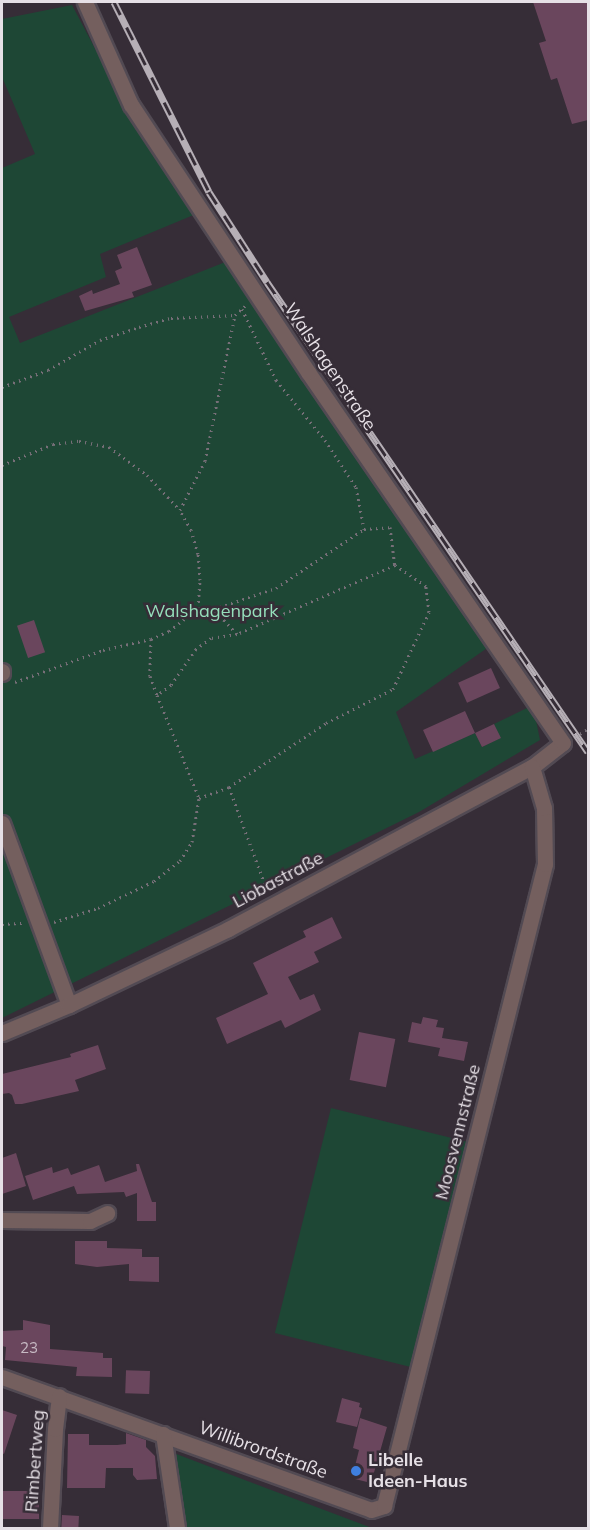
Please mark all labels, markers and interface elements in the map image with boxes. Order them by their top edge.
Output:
street label: Walshagenstraße [279,299,381,435]
park label: Walshagenpark [146,600,278,622]
street label: Liobastraße [229,847,327,913]
street label: Moosvennstraße [431,1062,485,1202]
house number: 23 [20,1339,38,1357]
street label: Rimbertweg [21,1409,49,1513]
street label: Willibrordstraße [196,1417,330,1483]
place label: Libelle Ideen-Haus [368,1450,468,1492]
marker: Libelle Ideen-Haus [349,1464,363,1478]

